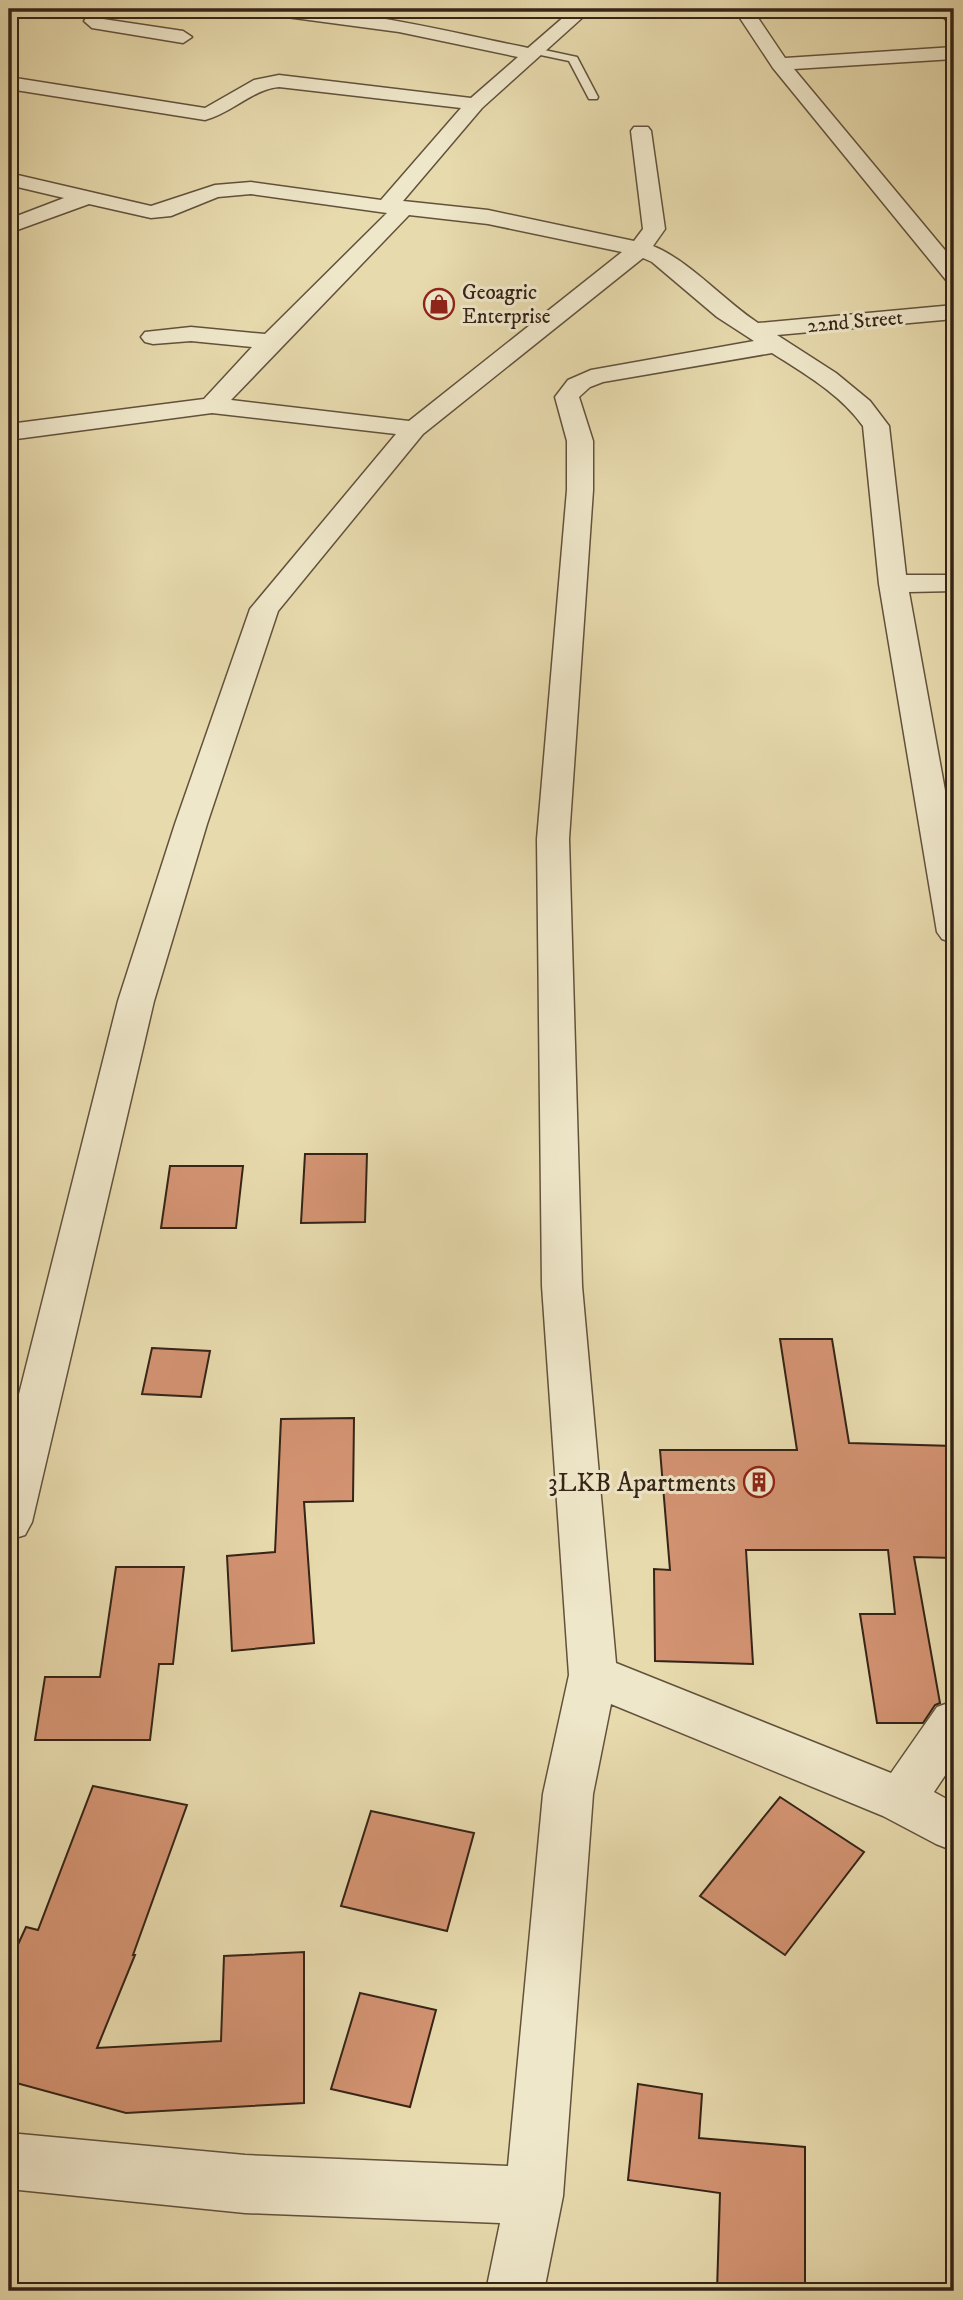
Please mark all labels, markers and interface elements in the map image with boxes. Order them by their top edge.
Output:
place label: Geoagric Enterprise [462,280,551,330]
shop icon: Geoagric Enterprise [422,287,456,321]
street label: 22nd Street [806,305,904,339]
building icon: 3LKB Apartments [742,1465,776,1499]
place label: 3LKB Apartments [548,1467,736,1500]

